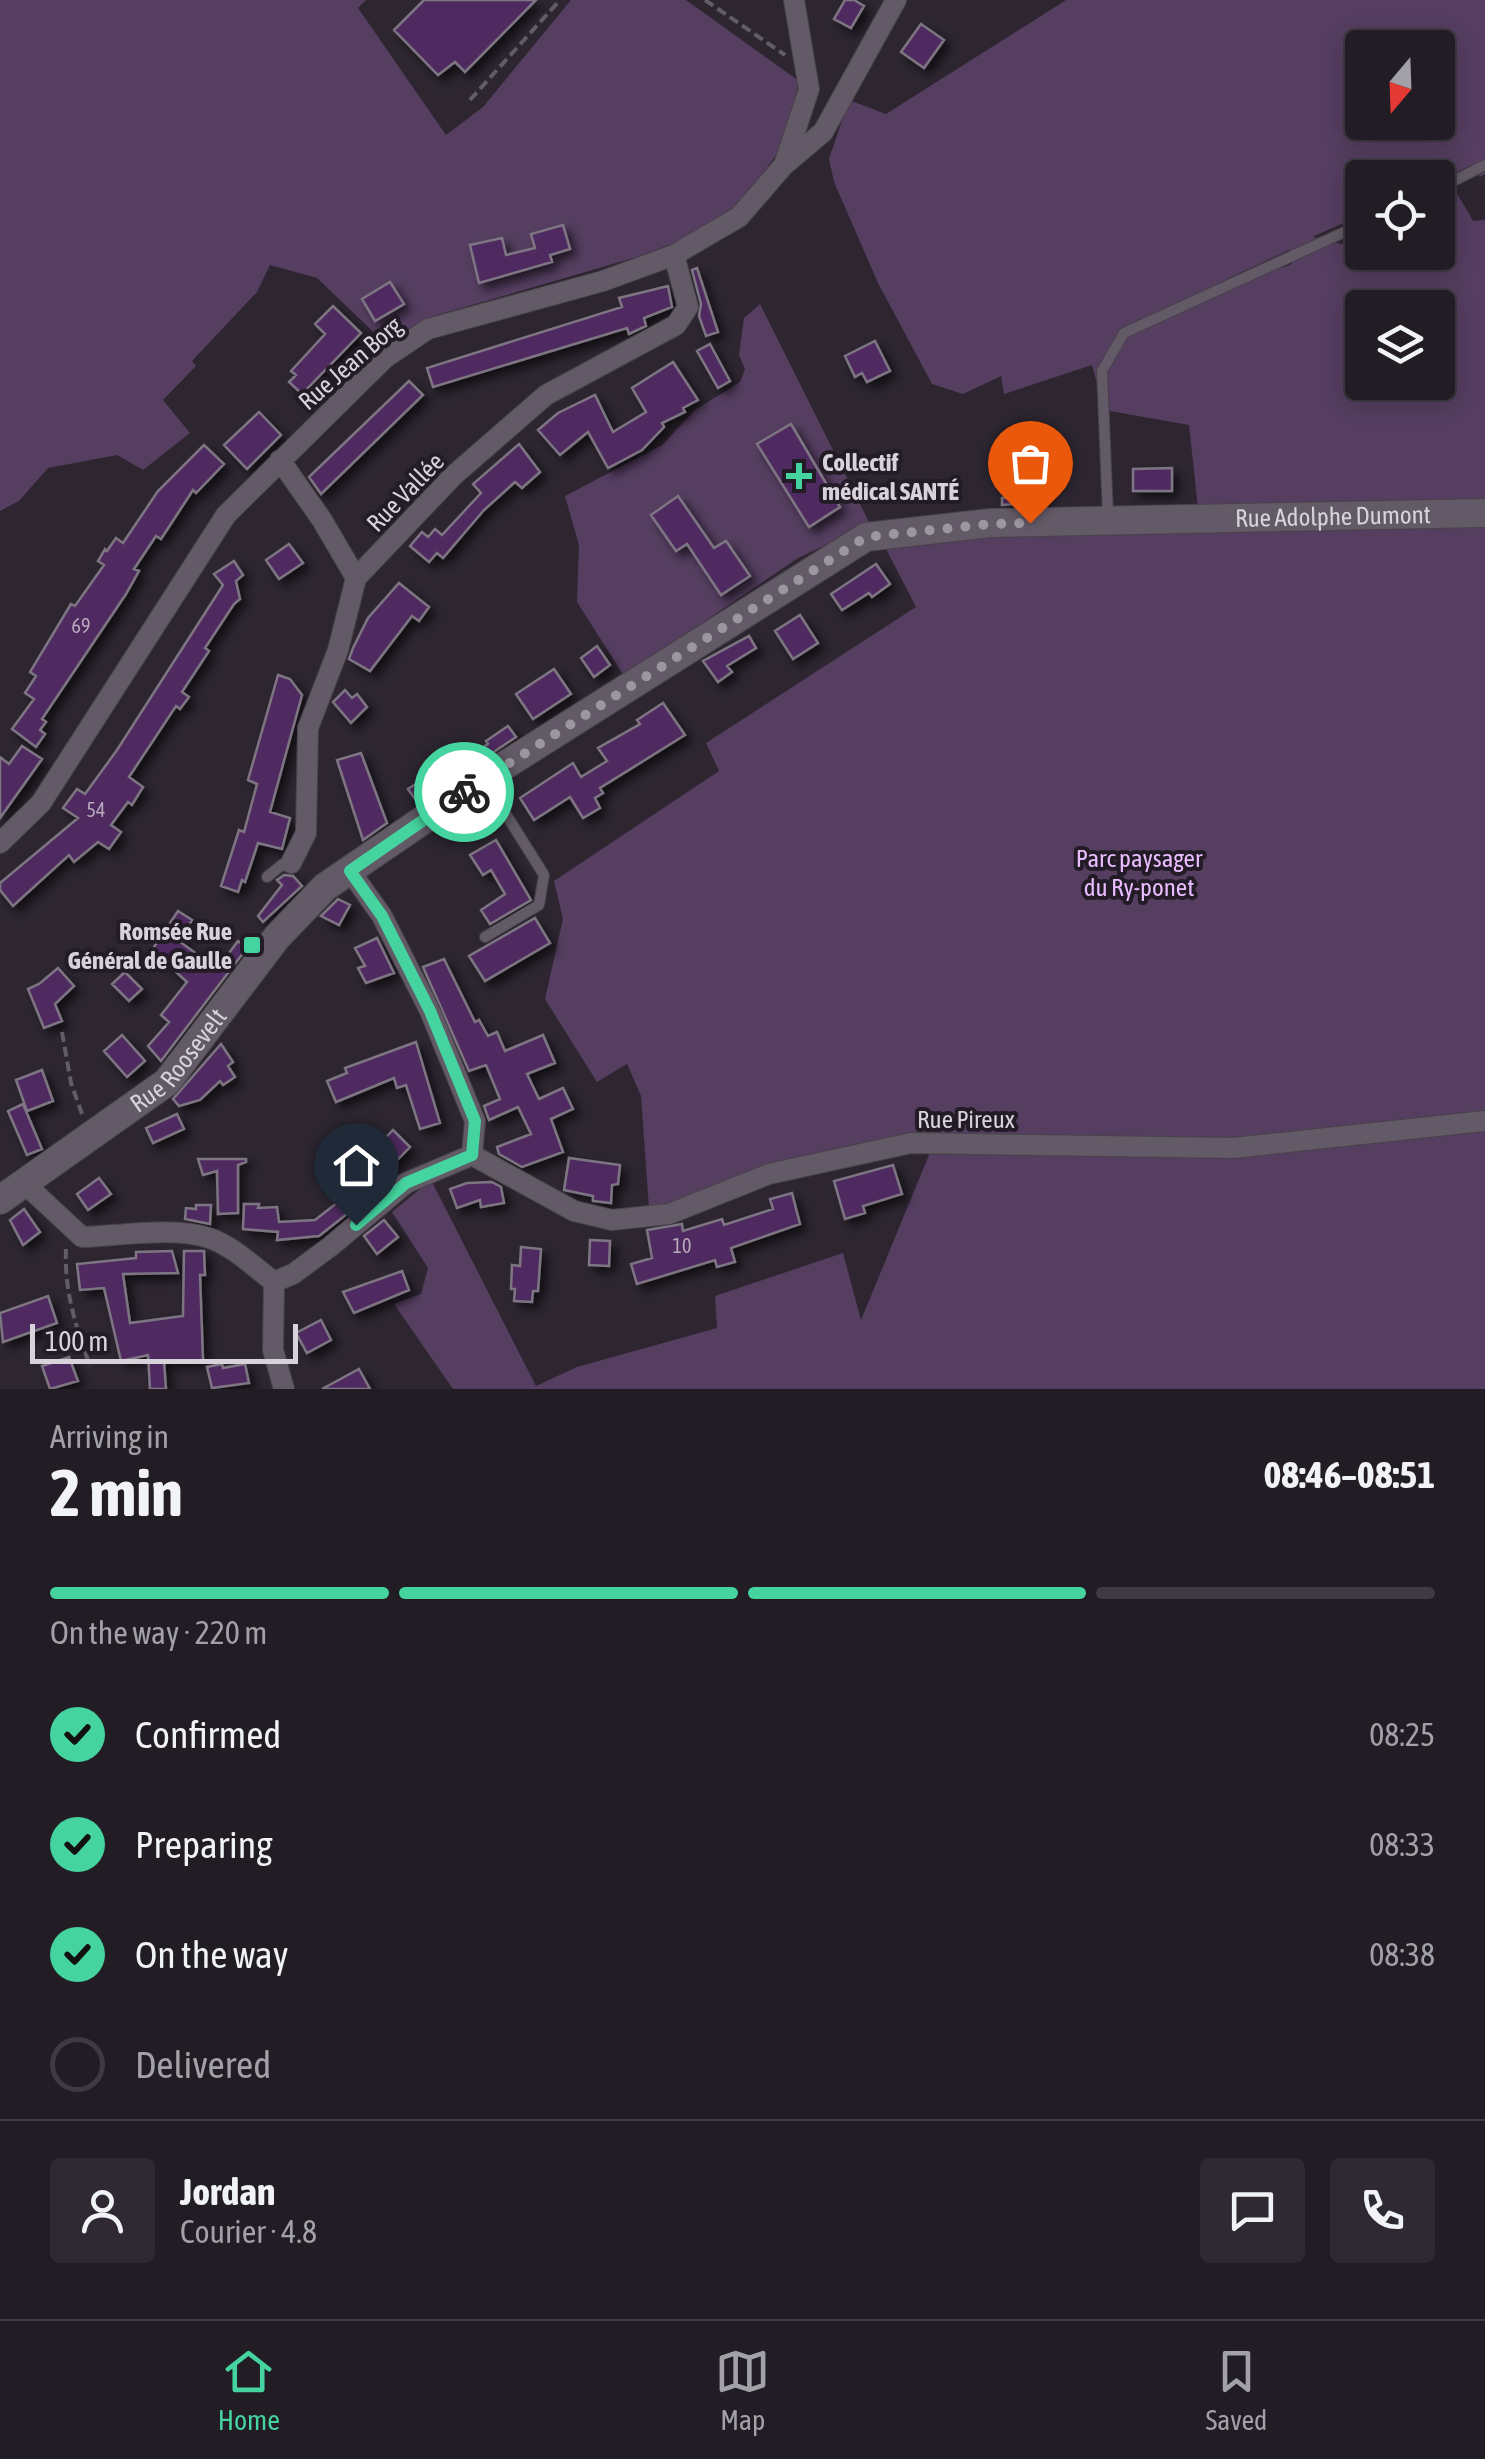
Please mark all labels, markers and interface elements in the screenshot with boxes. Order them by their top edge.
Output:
north arrow [1345,30,1455,140]
map controls [1345,30,1455,400]
button: locate [1345,160,1455,270]
button: layers [1345,290,1455,400]
street label: Rue Jean Borg [293,311,407,415]
pin [988,421,1073,524]
icon: bag [1003,436,1058,491]
street label: Rue Vallée [361,447,449,537]
place label: Collectif médical SANTÉ [822,448,959,505]
marker: Collectif médical SANTÉ [786,463,812,489]
street label: Rue Adolphe Dumont [1235,500,1431,532]
house number: 69 [72,614,90,637]
courier [414,742,514,842]
icon: bike [437,765,492,820]
house number: 54 [87,798,105,821]
park label: Parc paysager du Ry-ponet [1076,844,1203,901]
place label: Romsée Rue Général de Gaulle [67,917,232,974]
marker: Romsée Rue Général de Gaulle [241,934,263,956]
street label: Rue Roosevelt [125,1003,232,1118]
street label: Rue Pireux [917,1105,1015,1133]
pin [314,1123,399,1226]
icon: home [329,1138,384,1193]
house number: 10 [673,1234,691,1257]
scale bar [30,1319,298,1364]
text: 100 m [45,1325,108,1357]
text: Arriving in [50,1418,169,1455]
text: 08:46–08:51 [1263,1453,1435,1496]
text: 2 min [50,1455,183,1530]
text: On the way · 220 m [50,1614,267,1651]
icon: check [50,1707,105,1762]
text: Confirmed [135,1713,281,1756]
text: 08:25 [1369,1716,1435,1753]
icon: check [50,1817,105,1872]
text: Preparing [135,1823,273,1866]
text: 08:33 [1369,1826,1435,1863]
icon: check [50,1927,105,1982]
text: On the way [135,1933,288,1976]
text: 08:38 [1369,1936,1435,1973]
text: Delivered [135,2043,271,2086]
button: person [50,2158,155,2263]
button: chat [1200,2158,1305,2263]
button: phone [1330,2158,1435,2263]
text: Jordan [180,2170,275,2213]
text: Courier · 4.8 [180,2213,317,2250]
tab: Home [218,2344,280,2436]
tab: Map [715,2344,770,2436]
tab: Saved [1205,2344,1267,2436]

